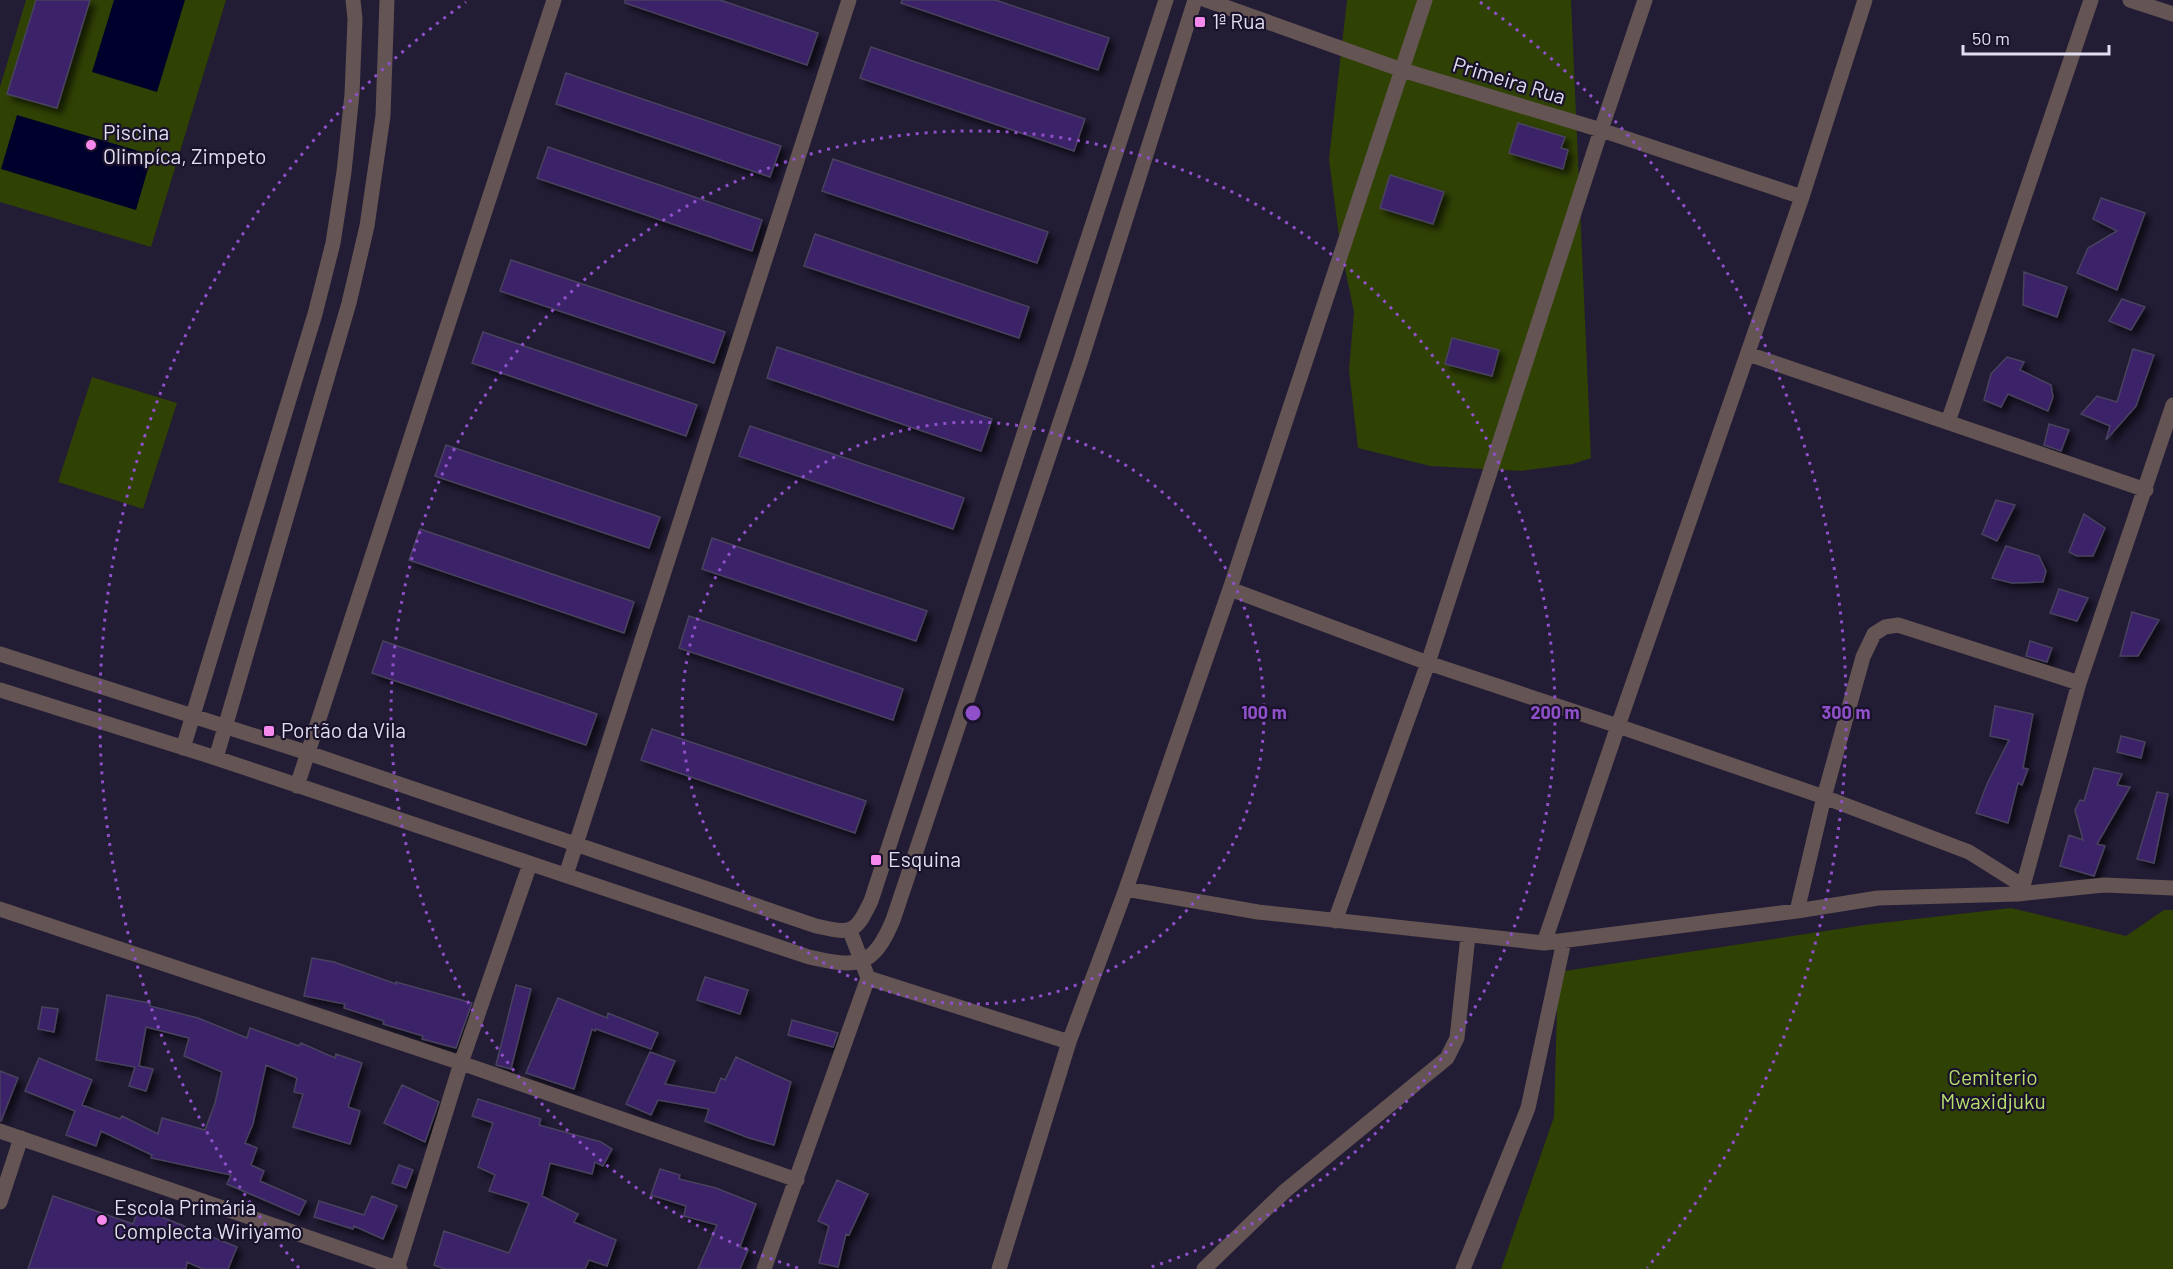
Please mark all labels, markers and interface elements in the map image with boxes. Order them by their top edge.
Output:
place label: 1ª Rua [1212,8,1265,33]
marker: 1ª Rua [1193,15,1207,29]
scale bar [1963,18,2108,56]
text: 50 m [1972,27,2010,49]
street label: Primeira Rua [1450,51,1569,109]
place label: Piscina Olimpíca, Zimpeto [103,119,267,168]
marker: Piscina Olimpíca, Zimpeto [84,138,98,152]
text: 100 m [1241,701,1287,723]
text: 200 m [1530,701,1580,723]
text: 300 m [1822,701,1870,723]
centre of rings [963,703,983,723]
place label: Portão da Vila [281,717,406,742]
marker: Portão da Vila [262,724,276,738]
place label: Esquina [888,846,961,871]
marker: Esquina [869,853,883,867]
park label: Cemiterio Mwaxidjuku [1940,1064,2046,1113]
place label: Escola Primária Complecta Wiriyamo [114,1194,302,1243]
marker: Escola Primária Complecta Wiriyamo [95,1213,109,1227]

